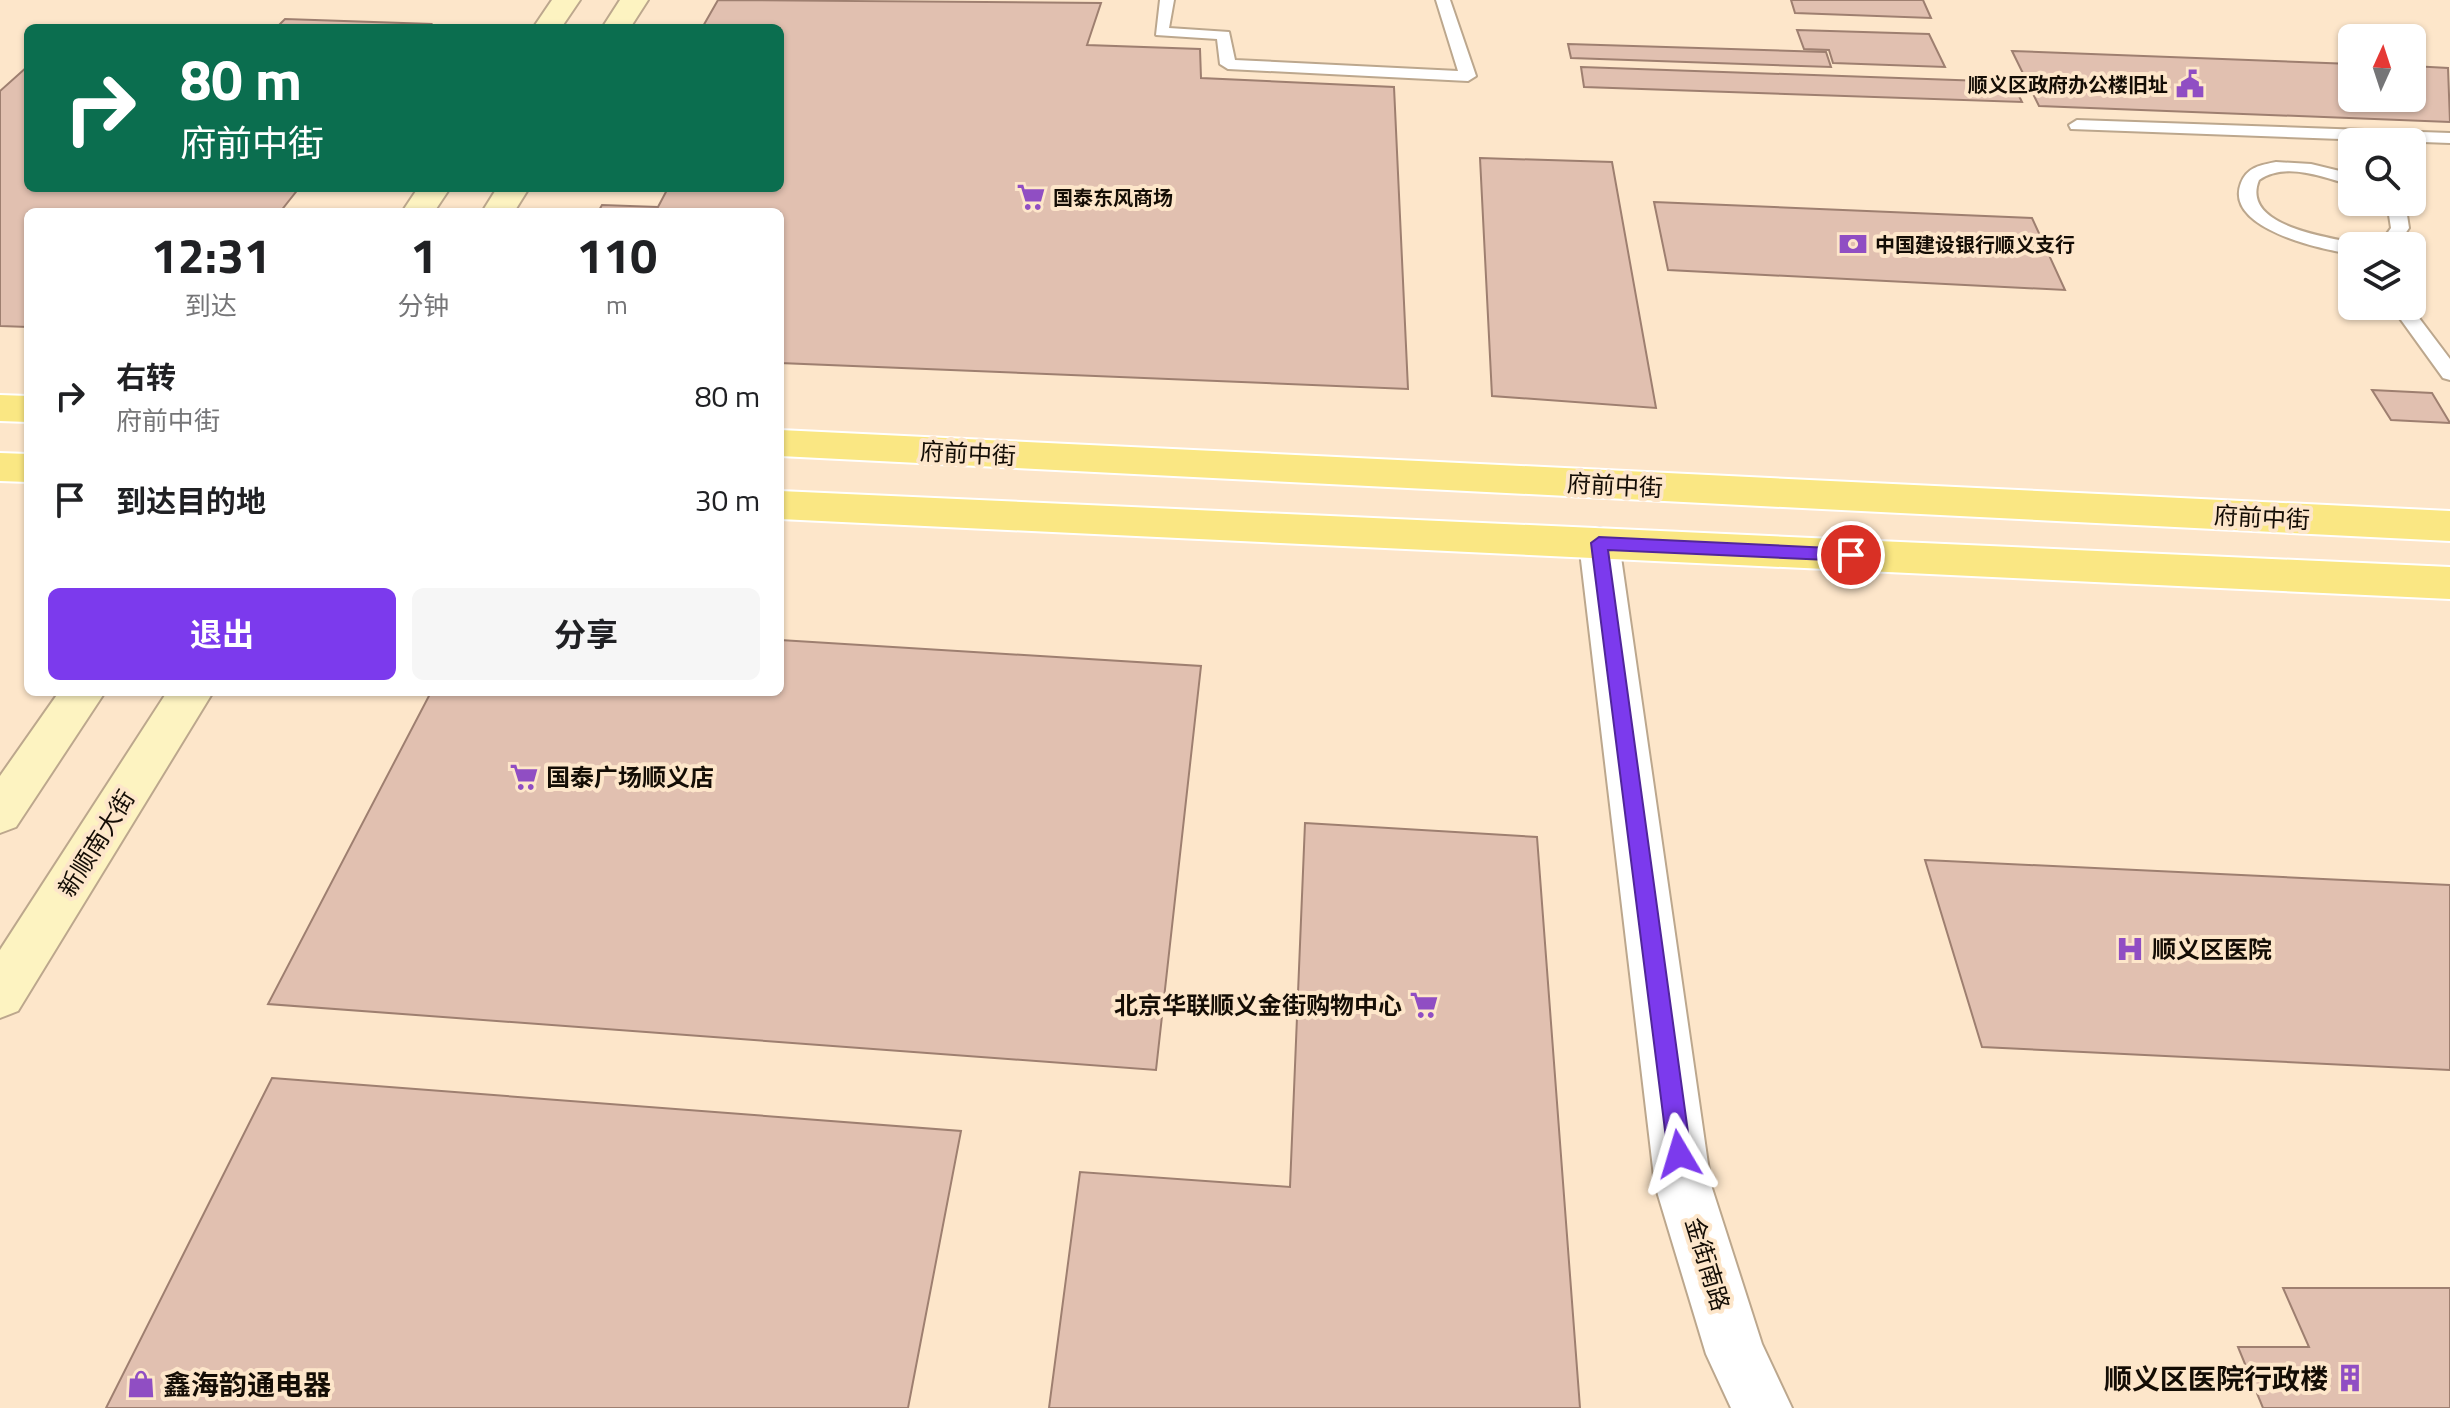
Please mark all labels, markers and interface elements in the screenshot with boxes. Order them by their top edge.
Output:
north arrow [2338,24,2426,112]
map controls [2338,24,2426,320]
text: 80 m [180,37,302,122]
icon: right [48,56,152,160]
place label: 顺义区政府办公楼旧址 [1968,69,2168,100]
public building icon: 顺义区政府办公楼旧址 [2175,69,2205,99]
text: 府前中街 [180,115,324,170]
button: search [2338,128,2426,216]
supermarket icon: 国泰东风商场 [1016,182,1046,212]
place label: 国泰东风商场 [1053,182,1173,213]
text: 12:31 [151,219,271,292]
text: 1 [410,219,437,292]
text: 110 [576,219,657,292]
bank icon: 中国建设银行顺义支行 [1838,229,1868,259]
place label: 中国建设银行顺义支行 [1875,229,2075,260]
button: layers [2338,232,2426,320]
text: m [606,285,628,324]
text: 到达 [185,286,237,325]
text: 分钟 [398,286,450,325]
text: 右转 [116,354,176,400]
text: 80 m [695,373,760,419]
icon: right [48,374,92,418]
text: 府前中街 [116,401,220,440]
street label: 府前中街 [919,433,1017,473]
street label: 府前中街 [1566,465,1664,505]
text: 30 m [695,477,760,523]
icon: arrive [48,478,92,522]
text: 到达目的地 [116,478,266,524]
street label: 府前中街 [2213,497,2311,537]
pin [1817,521,1885,589]
icon: arrive [1829,533,1873,577]
button: 退出 [48,588,396,680]
button: 分享 [412,588,760,680]
place label: 国泰广场顺义店 [546,759,714,795]
supermarket icon: 国泰广场顺义店 [509,762,539,792]
street label: 新顺南大街 [49,783,143,903]
place label: 顺义区医院 [2152,931,2272,967]
hospital icon: 顺义区医院 [2115,934,2145,964]
place label: 北京华联顺义金街购物中心 [1114,987,1402,1023]
supermarket icon: 北京华联顺义金街购物中心 [1409,990,1439,1020]
position arrow [1637,1112,1721,1196]
street label: 金街南路 [1677,1213,1739,1315]
place label: 顺义区医院行政楼 [2104,1357,2328,1400]
place label: 鑫海韵通电器 [163,1363,331,1406]
building icon: 顺义区医院行政楼 [2335,1363,2365,1393]
shop icon: 鑫海韵通电器 [126,1369,156,1399]

